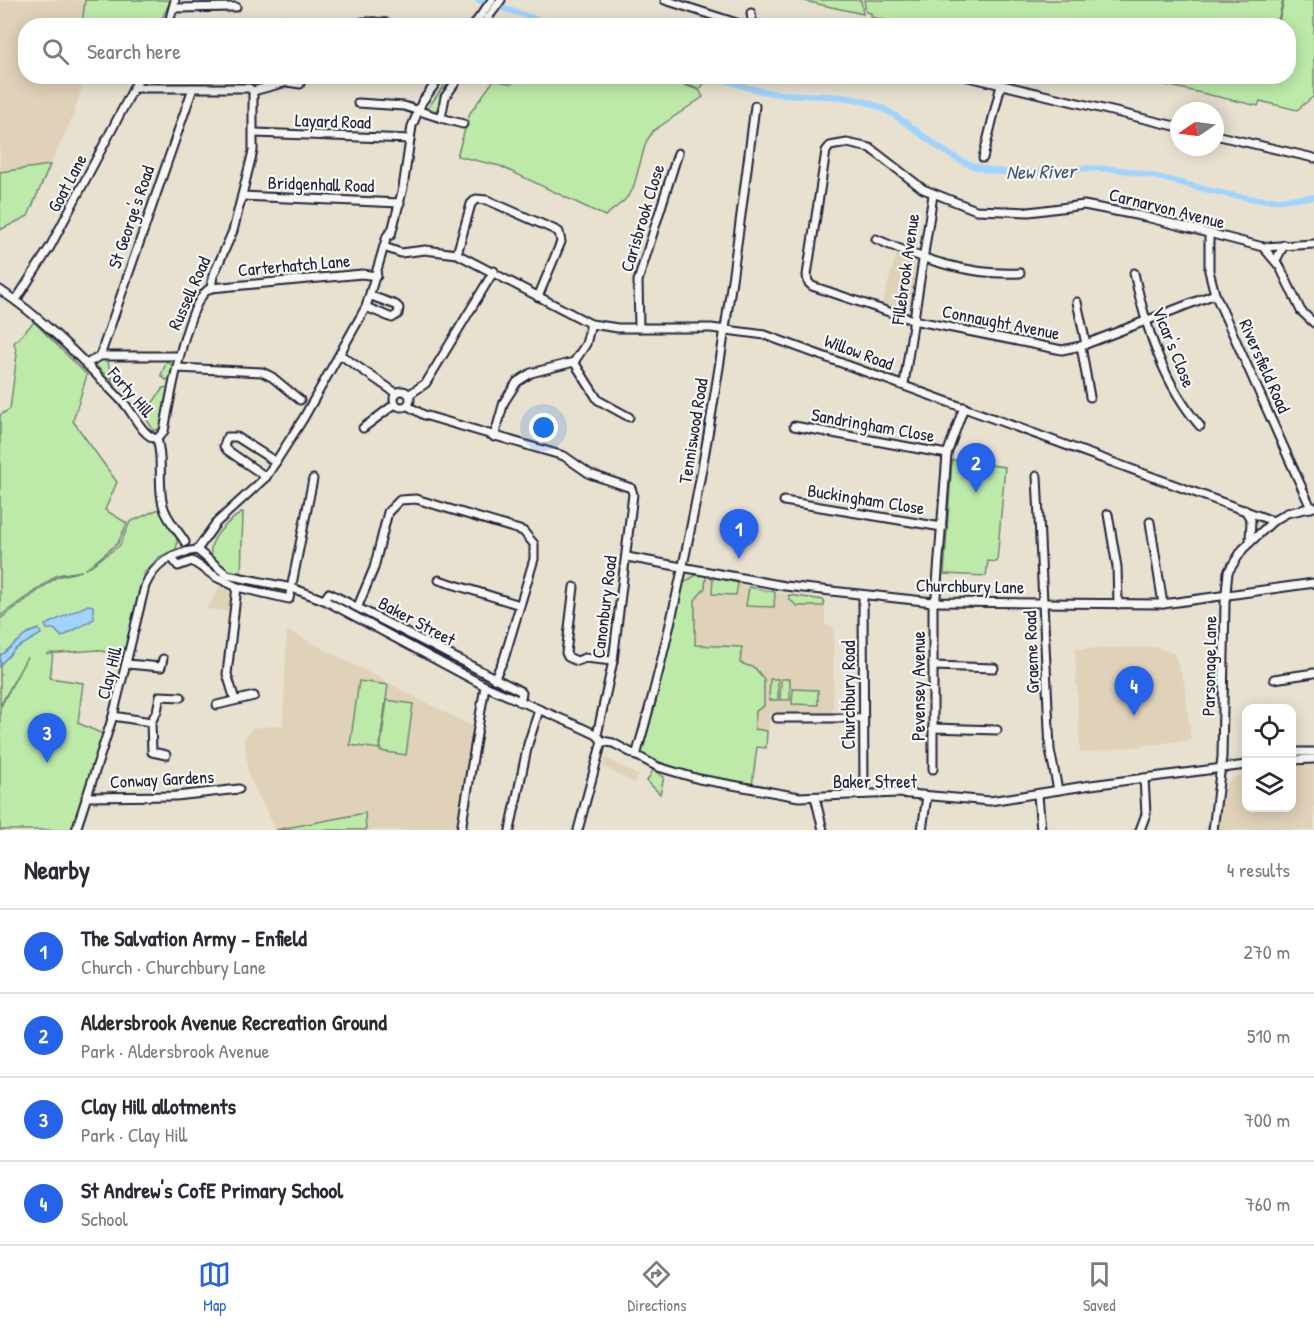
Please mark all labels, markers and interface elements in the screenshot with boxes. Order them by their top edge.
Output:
search box [18,18,1296,84]
icon: search [39,35,72,68]
text: Search here [87,36,181,66]
north arrow [1170,102,1224,156]
street label: Layard Road [295,107,371,135]
street label: Goat Lane [41,150,93,216]
water label: New River [1006,157,1078,185]
street label: Carisbrook Close [614,161,670,275]
street label: St George's Road [102,162,160,272]
street label: Bridgenhall Road [267,170,375,198]
street label: Carnarvon Avenue [1107,182,1227,234]
street label: Fillebrook Avenue [885,212,925,327]
street label: Carterhatch Lane [237,248,351,282]
street label: Russell Road [162,252,216,334]
street label: Connaught Avenue [940,298,1062,346]
street label: Vicar's Close [1146,303,1202,391]
street label: Riversfield Road [1233,315,1297,417]
street label: Willow Road [821,328,897,376]
street label: Forty Hill [102,361,160,423]
street label: Tenniswood Road [672,377,714,485]
street label: Sandringham Close [809,402,937,448]
your location [529,413,558,442]
pin: 2 [956,444,996,493]
street label: Buckingham Close [806,477,926,521]
pin: 1 [720,510,758,559]
street label: Canonbury Road [585,554,623,660]
street label: Churchbury Lane [916,573,1024,599]
street label: Baker Street [374,590,461,652]
street label: Graeme Road [1017,610,1045,694]
street label: Parsonage Lane [1196,616,1222,716]
street label: Pevensey Avenue [906,631,931,741]
street label: Churchbury Road [836,641,861,749]
street label: Clay Hill [90,644,128,702]
pin: 4 [1114,666,1154,716]
map controls [1242,704,1296,812]
button: locate [1242,704,1296,758]
pin: 3 [28,714,66,763]
button: layers [1242,758,1296,812]
street label: Conway Gardens [109,764,215,794]
street label: Baker Street [833,769,918,794]
text: Nearby [24,852,90,887]
text: 4 results [1227,856,1290,883]
text: The Salvation Army - Enfield [81,923,307,953]
text: 1 [40,938,47,965]
text: 270 m [1244,938,1290,965]
text: Church · Churchbury Lane [81,953,266,980]
text: Aldersbrook Avenue Recreation Ground [81,1007,387,1037]
text: 2 [39,1022,48,1049]
text: 510 m [1247,1022,1290,1049]
text: Park · Aldersbrook Avenue [81,1037,270,1064]
text: Clay Hill allotments [81,1091,236,1121]
text: 3 [39,1106,48,1133]
text: 700 m [1244,1106,1290,1133]
text: Park · Clay Hill [81,1121,187,1148]
text: St Andrew's CofE Primary School [81,1175,343,1205]
text: 4 [40,1190,47,1217]
text: 760 m [1245,1190,1290,1217]
text: School [81,1205,128,1232]
tab: Map [198,1258,231,1316]
tab: Directions [628,1258,686,1316]
tab: Saved [1083,1258,1116,1316]

